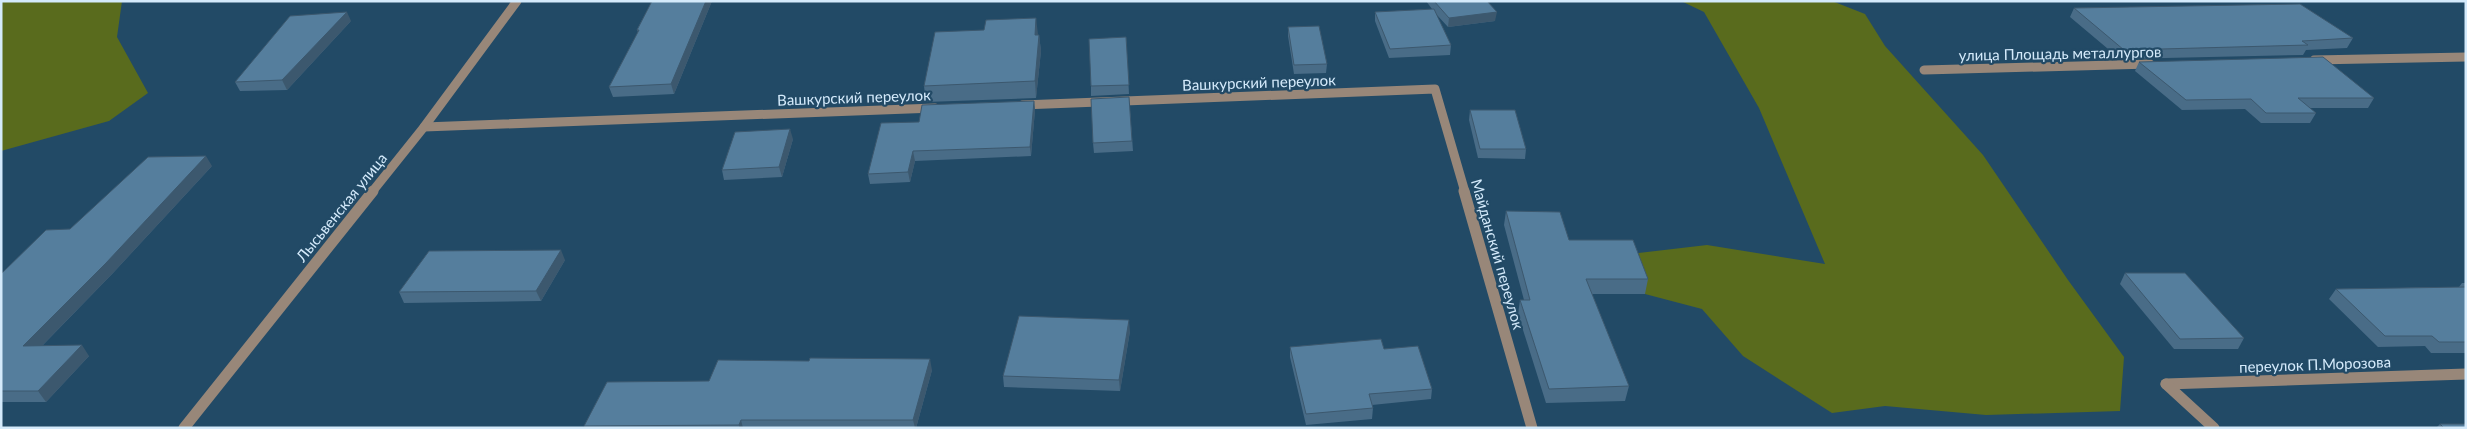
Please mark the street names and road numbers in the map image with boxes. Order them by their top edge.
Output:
street label: улица Площадь металлургов [1959,42,2161,64]
street label: Вашкурский переулок [1182,70,1336,94]
street label: Вашкурский переулок [777,85,931,109]
street label: Лысьвенская улица [291,149,390,266]
street label: Майданский переулок [1468,177,1528,331]
street label: переулок П.Морозова [2239,352,2391,376]

